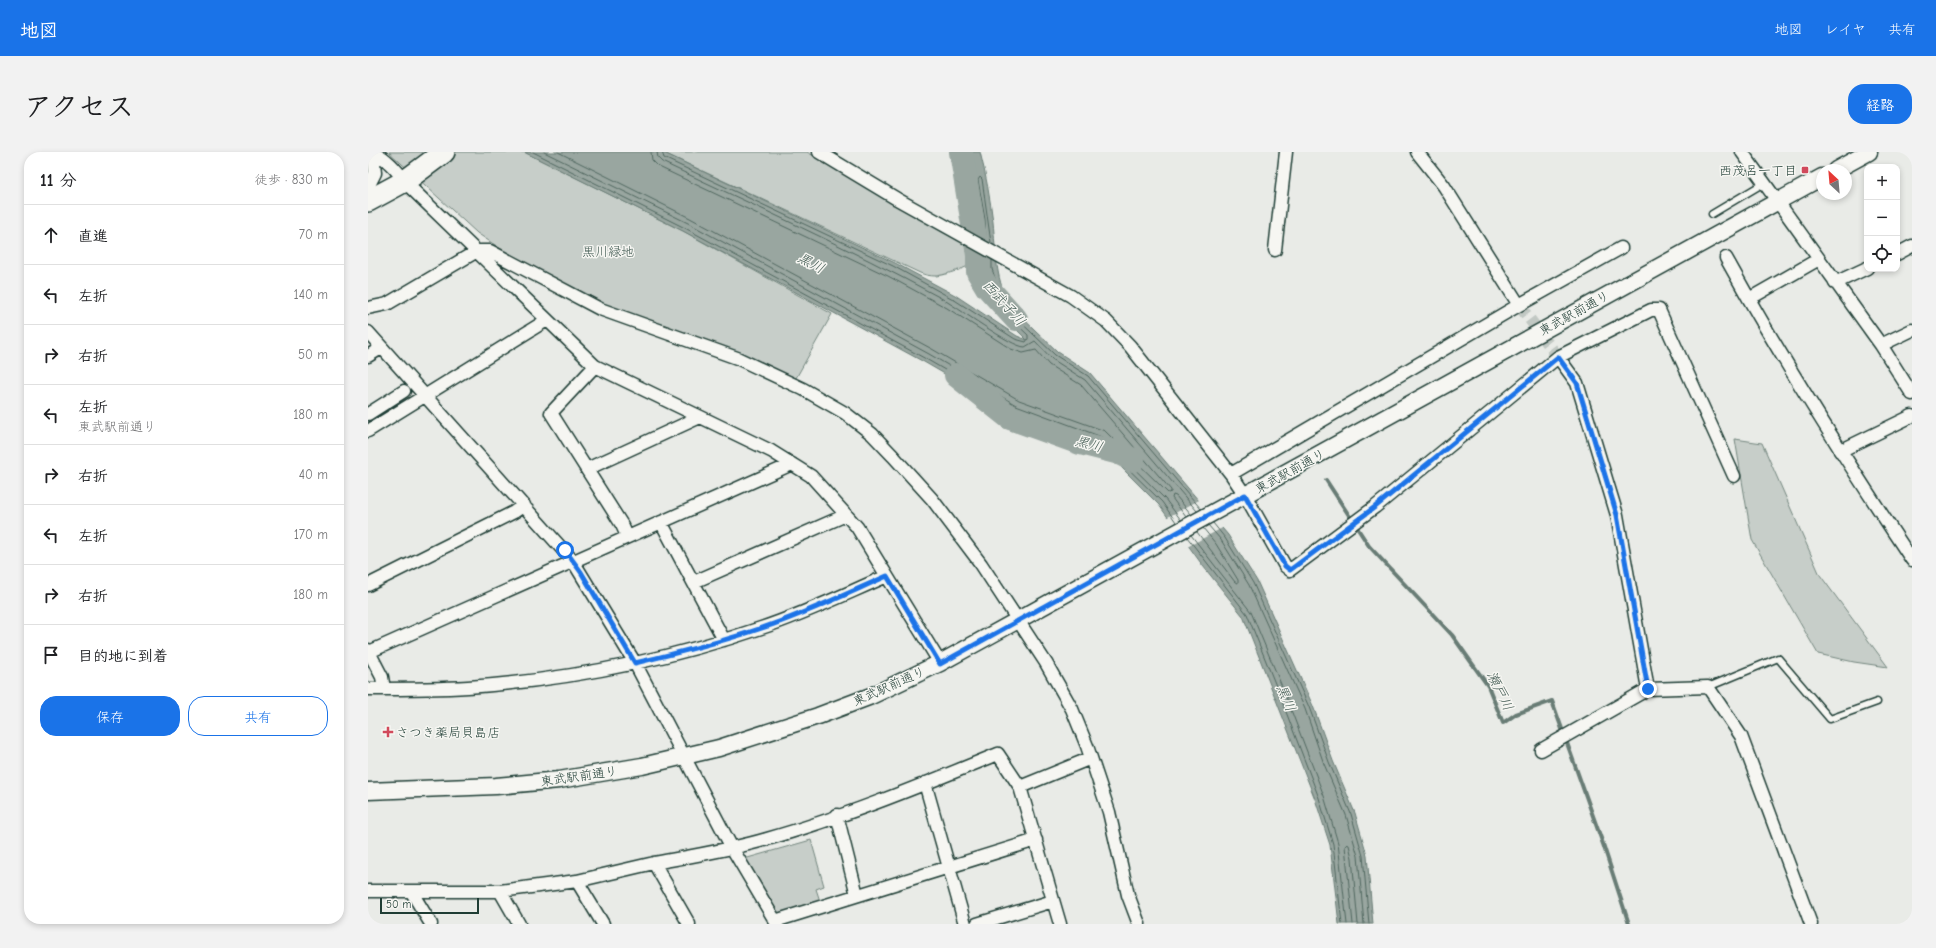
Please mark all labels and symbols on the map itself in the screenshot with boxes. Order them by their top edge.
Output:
place label: 西茂呂一丁目 [1719,163,1797,178]
north arrow [1816,164,1852,200]
marker: 西茂呂一丁目 [1800,165,1810,175]
park label: 黒川緑地 [582,244,634,259]
water label: 黒川 [795,249,827,277]
water label: 西武子川 [979,277,1029,329]
street label: 東武駅前通り [1536,288,1612,338]
water label: 黒川 [1073,432,1105,456]
street label: 東武駅前通り [1252,446,1328,496]
route start [556,541,574,559]
street label: 東武駅前通り [850,663,928,709]
water label: 瀬戸川 [1483,668,1517,714]
route end [1639,680,1657,698]
water label: 黒川 [1273,682,1299,714]
place label: さつき薬局貝島店 [396,725,500,740]
marker: さつき薬局貝島店 [383,727,393,737]
street label: 東武駅前通り [539,763,619,789]
scale bar [380,896,479,915]

